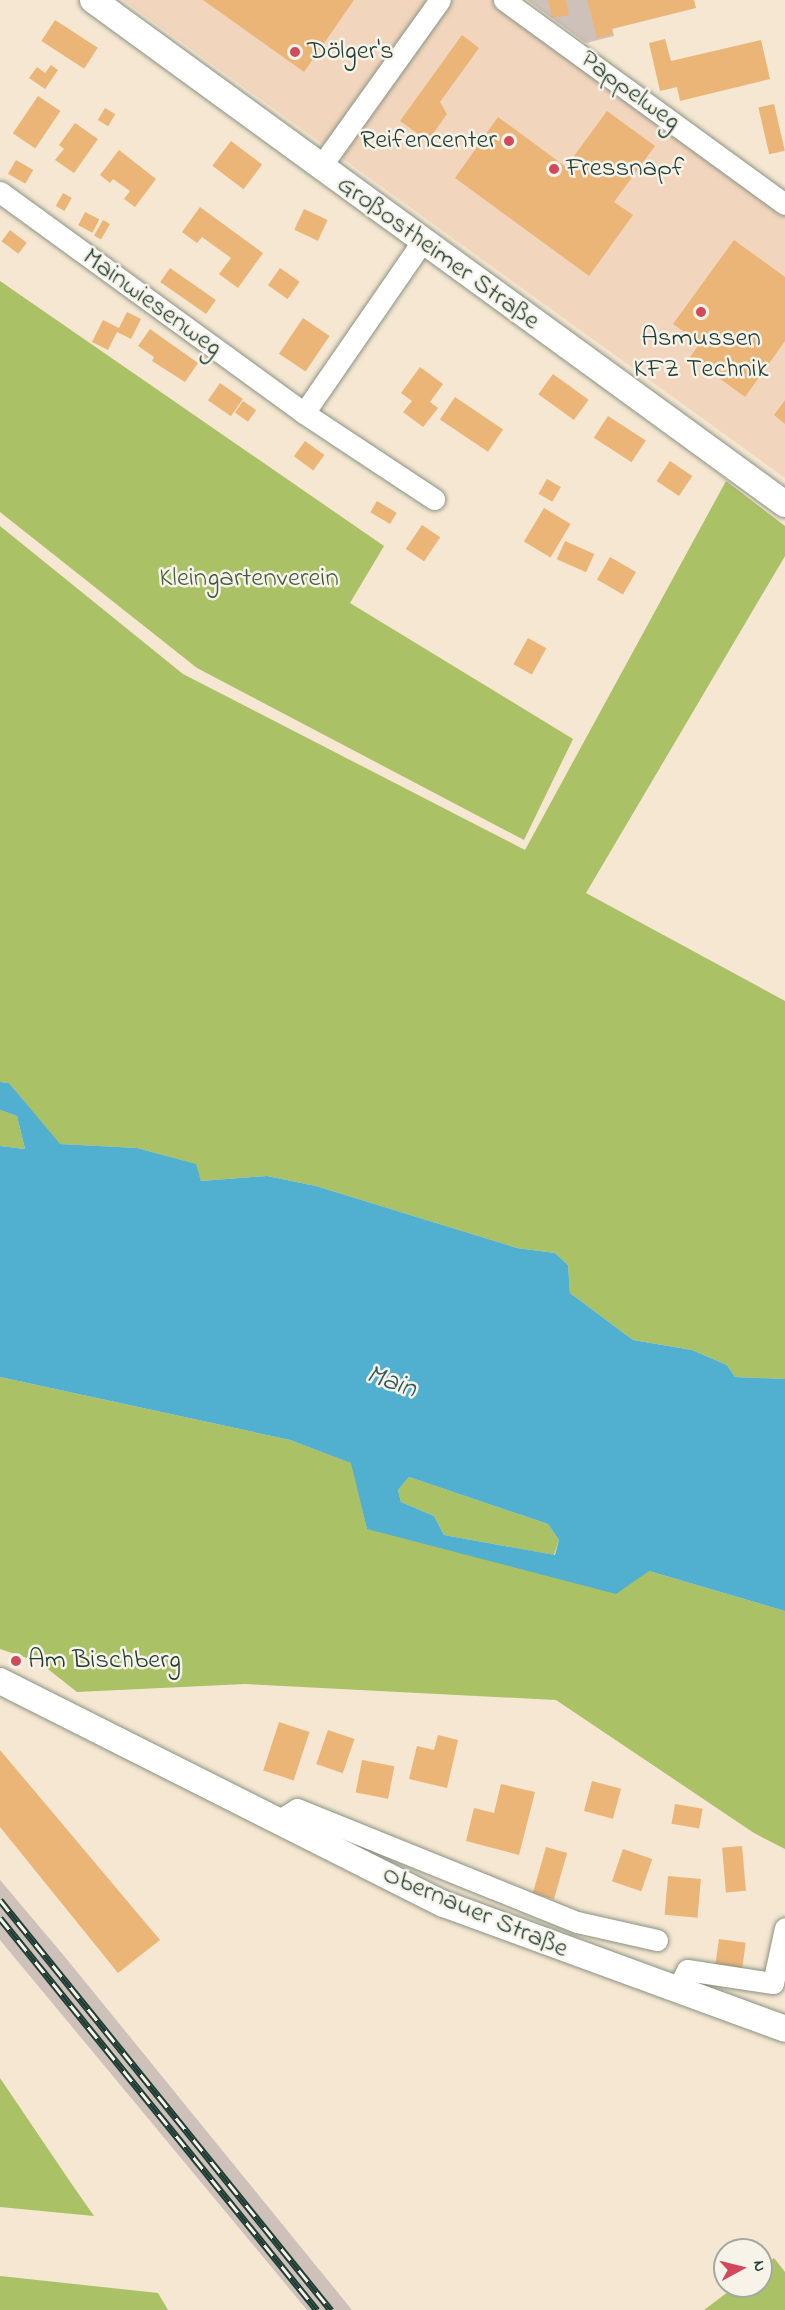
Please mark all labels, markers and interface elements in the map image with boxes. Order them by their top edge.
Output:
place label: Dölger's [307,36,394,68]
street label: Pappelweg [573,44,687,138]
marker: Dölger's [288,45,302,59]
place label: Reifencenter [360,125,497,157]
marker: Reifencenter [502,134,516,148]
place label: Fressnapf [566,153,684,185]
marker: Fressnapf [547,162,561,176]
street label: Großostheimer Straße [330,168,546,338]
street label: Mainwiesenweg [76,241,228,365]
marker: Asmussen KFZ Technik [694,305,708,319]
place label: Asmussen KFZ Technik [633,322,769,385]
park label: Kleingartenverein [159,563,339,595]
water label: Main [361,1359,421,1407]
place label: Am Bischberg [28,1645,181,1677]
marker: Am Bischberg [9,1654,23,1668]
street label: Obernauer Straße [377,1858,573,1966]
north arrow [713,2238,773,2298]
text: N [746,2259,771,2273]

